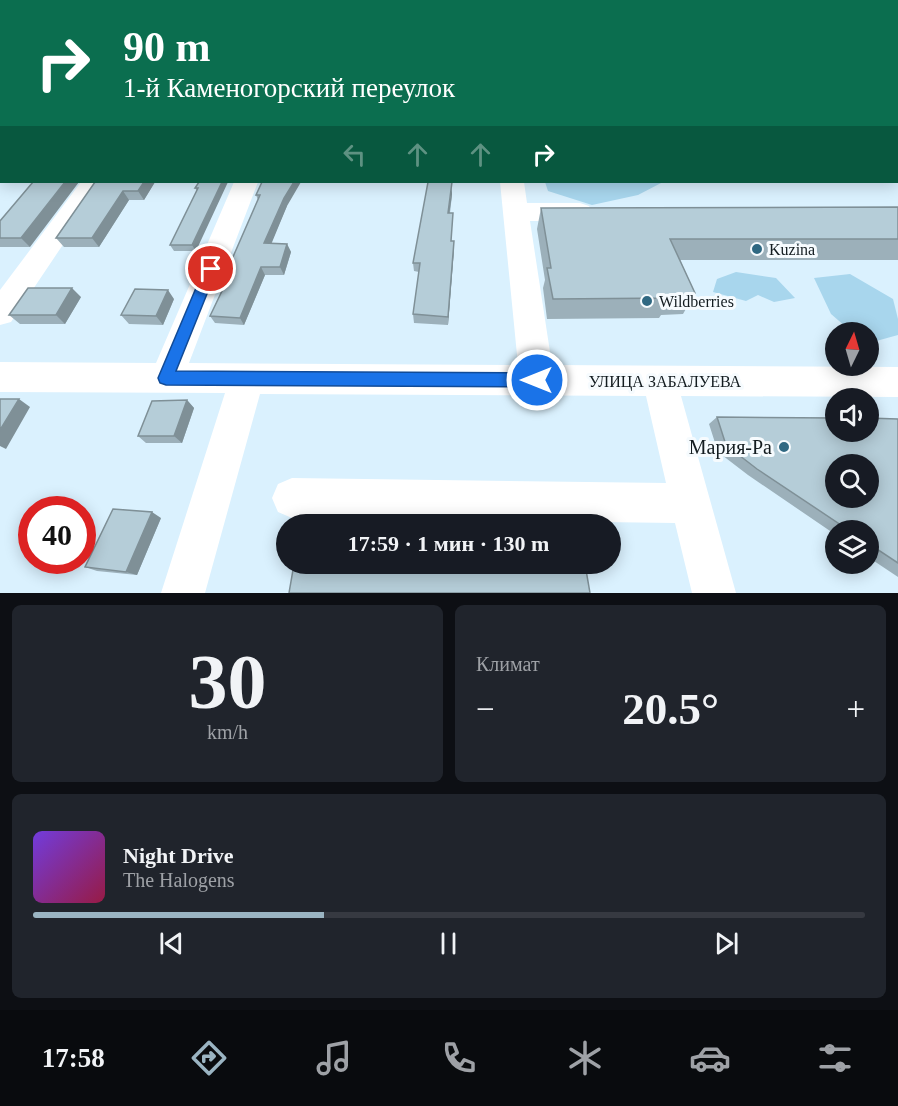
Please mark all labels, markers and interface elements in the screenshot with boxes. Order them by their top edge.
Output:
icon: right [24,24,102,102]
text: 90 m [123,24,211,70]
text: 1-й Каменогорский переулок [123,73,455,103]
icon: left [338,138,371,171]
icon: ahead [401,138,434,171]
icon: ahead [464,138,497,171]
icon: right [527,138,560,171]
place label: Kuzina [769,241,815,258]
marker: Kuzina [750,242,764,256]
pin [185,243,236,294]
icon: arrive [194,252,227,285]
place label: Wildberries [659,293,734,310]
marker: Wildberries [640,294,654,308]
north arrow [825,322,879,376]
map controls [825,322,879,574]
position arrow [505,348,569,412]
street label: УЛИЦА ЗАБАЛУЕВА [589,373,742,391]
button: sound [825,388,879,442]
place label: Мария-Ра [689,436,772,459]
marker: Мария-Ра [777,440,791,454]
button: search [825,454,879,508]
speed limit sign: 40 [18,496,96,574]
button: layers [825,520,879,574]
text: 17:59 · 1 мин · 130 m [348,531,549,556]
text: 30 [189,638,267,725]
text: Климат [476,653,540,675]
text: 20.5° [622,684,719,734]
text: − [476,691,495,727]
text: + [846,691,865,727]
text: km/h [207,721,248,743]
text: Night Drive [123,843,234,868]
text: The Halogens [123,869,235,891]
icon: previous [155,927,188,960]
icon: pause [432,927,465,960]
icon: next [710,927,743,960]
icon: directions [188,1037,230,1079]
icon: music [313,1037,355,1079]
icon: phone [438,1037,480,1079]
icon: climate [564,1037,606,1079]
icon: car [689,1037,731,1079]
icon: filters [814,1037,856,1079]
text: 17:58 [42,1043,105,1073]

